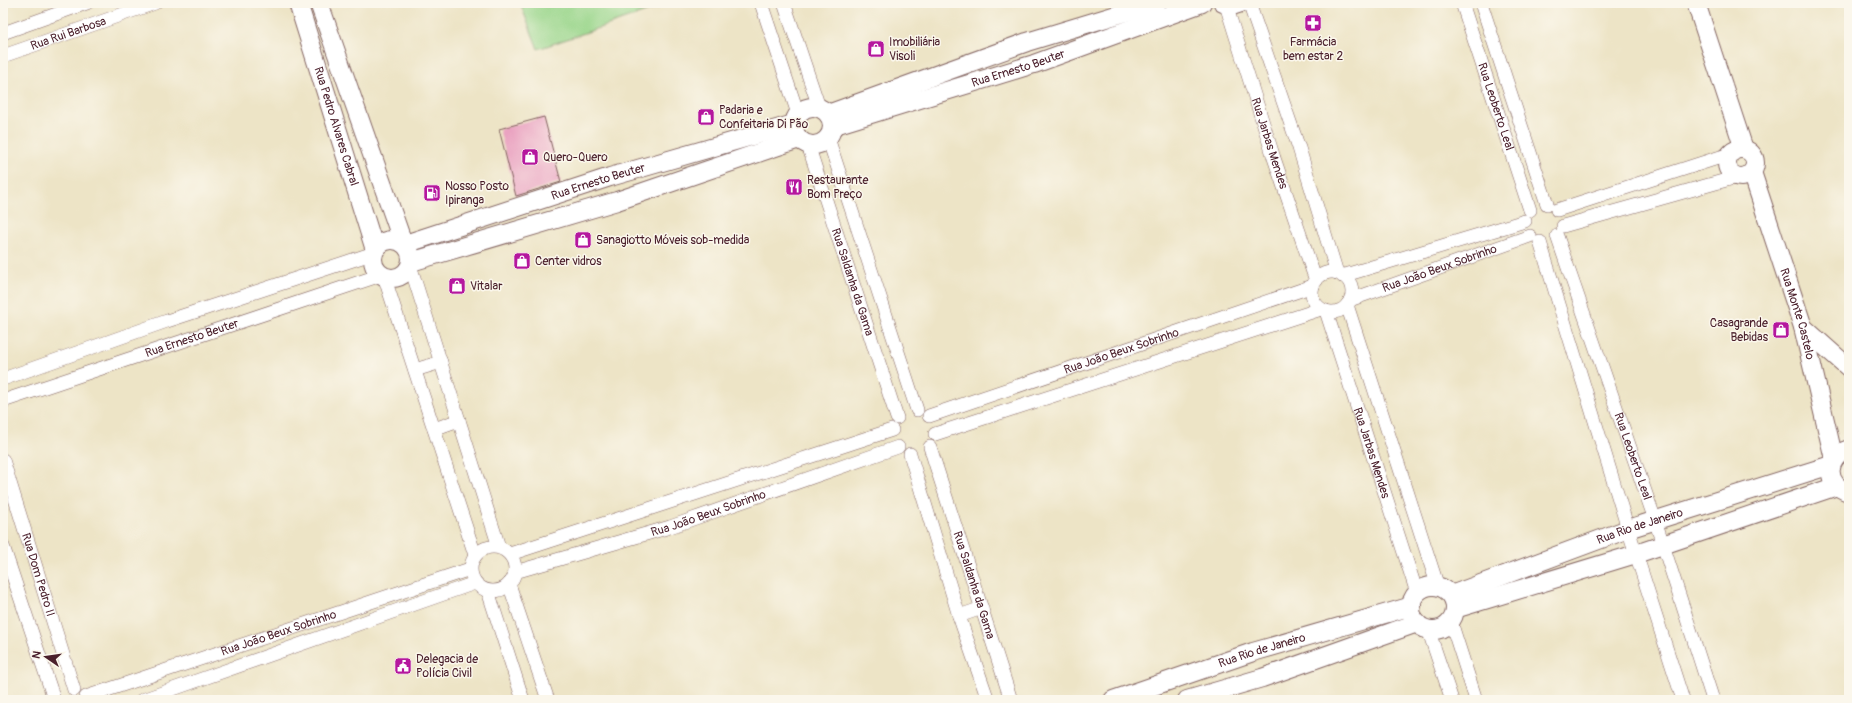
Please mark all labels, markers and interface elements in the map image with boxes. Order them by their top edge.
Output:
street label: Rua Rui Barbosa [28,13,108,53]
pharmacy icon: Farmácia bem estar 2 [1303,13,1323,33]
place label: Imobiliária Visoli [889,35,941,64]
place label: Farmácia bem estar 2 [1283,35,1343,64]
shop icon: Imobiliária Visoli [866,39,886,59]
street label: Rua Ernesto Beuter [970,46,1068,90]
street label: Rua Leoberto Leal [1475,61,1517,153]
street label: Rua Pedro Alvares Cabral [311,65,362,188]
street label: Rua Jarbas Mendes [1248,96,1292,191]
place label: Padaria e Confeitaria Di Pão [719,103,809,132]
shop icon: Padaria e Confeitaria Di Pão [696,107,716,127]
shop icon: Quero-Quero [520,147,540,167]
place label: Quero-Quero [543,150,608,165]
street label: Rua Ernesto Beuter [549,160,647,203]
place label: Restaurante Bom Preço [807,173,868,202]
restaurant icon: Restaurante Bom Preço [784,177,804,197]
place label: Nosso Posto Ipiranga [445,179,510,208]
fuel station icon: Nosso Posto Ipiranga [422,183,442,203]
street label: Rua Saldanha da Gama [828,226,877,338]
shop icon: Sanagiotto Móveis sob-medida [573,230,593,250]
place label: Sanagiotto Móveis sob-medida [596,233,750,248]
street label: Rua João Beux Sobrinho [1380,241,1499,295]
shop icon: Center vidros [512,251,532,271]
place label: Center vidros [535,254,602,269]
street label: Rua Monte Castelo [1777,266,1818,362]
shop icon: Vitalar [447,276,467,296]
place label: Vitalar [470,279,503,294]
street label: Rua Ernesto Beuter [143,315,241,361]
place label: Casagrande Bebidas [1710,316,1769,345]
shop icon: Casagrande Bebidas [1771,320,1791,340]
street label: Rua João Beux Sobrinho [1062,324,1181,377]
street label: Rua Jarbas Mendes [1350,405,1394,501]
street label: Rua Leoberto Leal [1611,411,1655,502]
street label: Rua João Beux Sobrinho [649,486,768,540]
street label: Rua Rio de Janeiro [1594,504,1685,548]
street label: Rua Saldanha da Gama [950,529,999,641]
street label: Rua Dom Pedro II [18,531,58,618]
street label: Rua João Beux Sobrinho [219,606,339,659]
street label: Rua Rio de Janeiro [1216,630,1308,671]
north arrow [26,637,66,677]
text: N [30,649,44,660]
place label: Delegacia de Polícia Civil [416,652,478,681]
public building icon: Delegacia de Polícia Civil [393,656,413,676]

